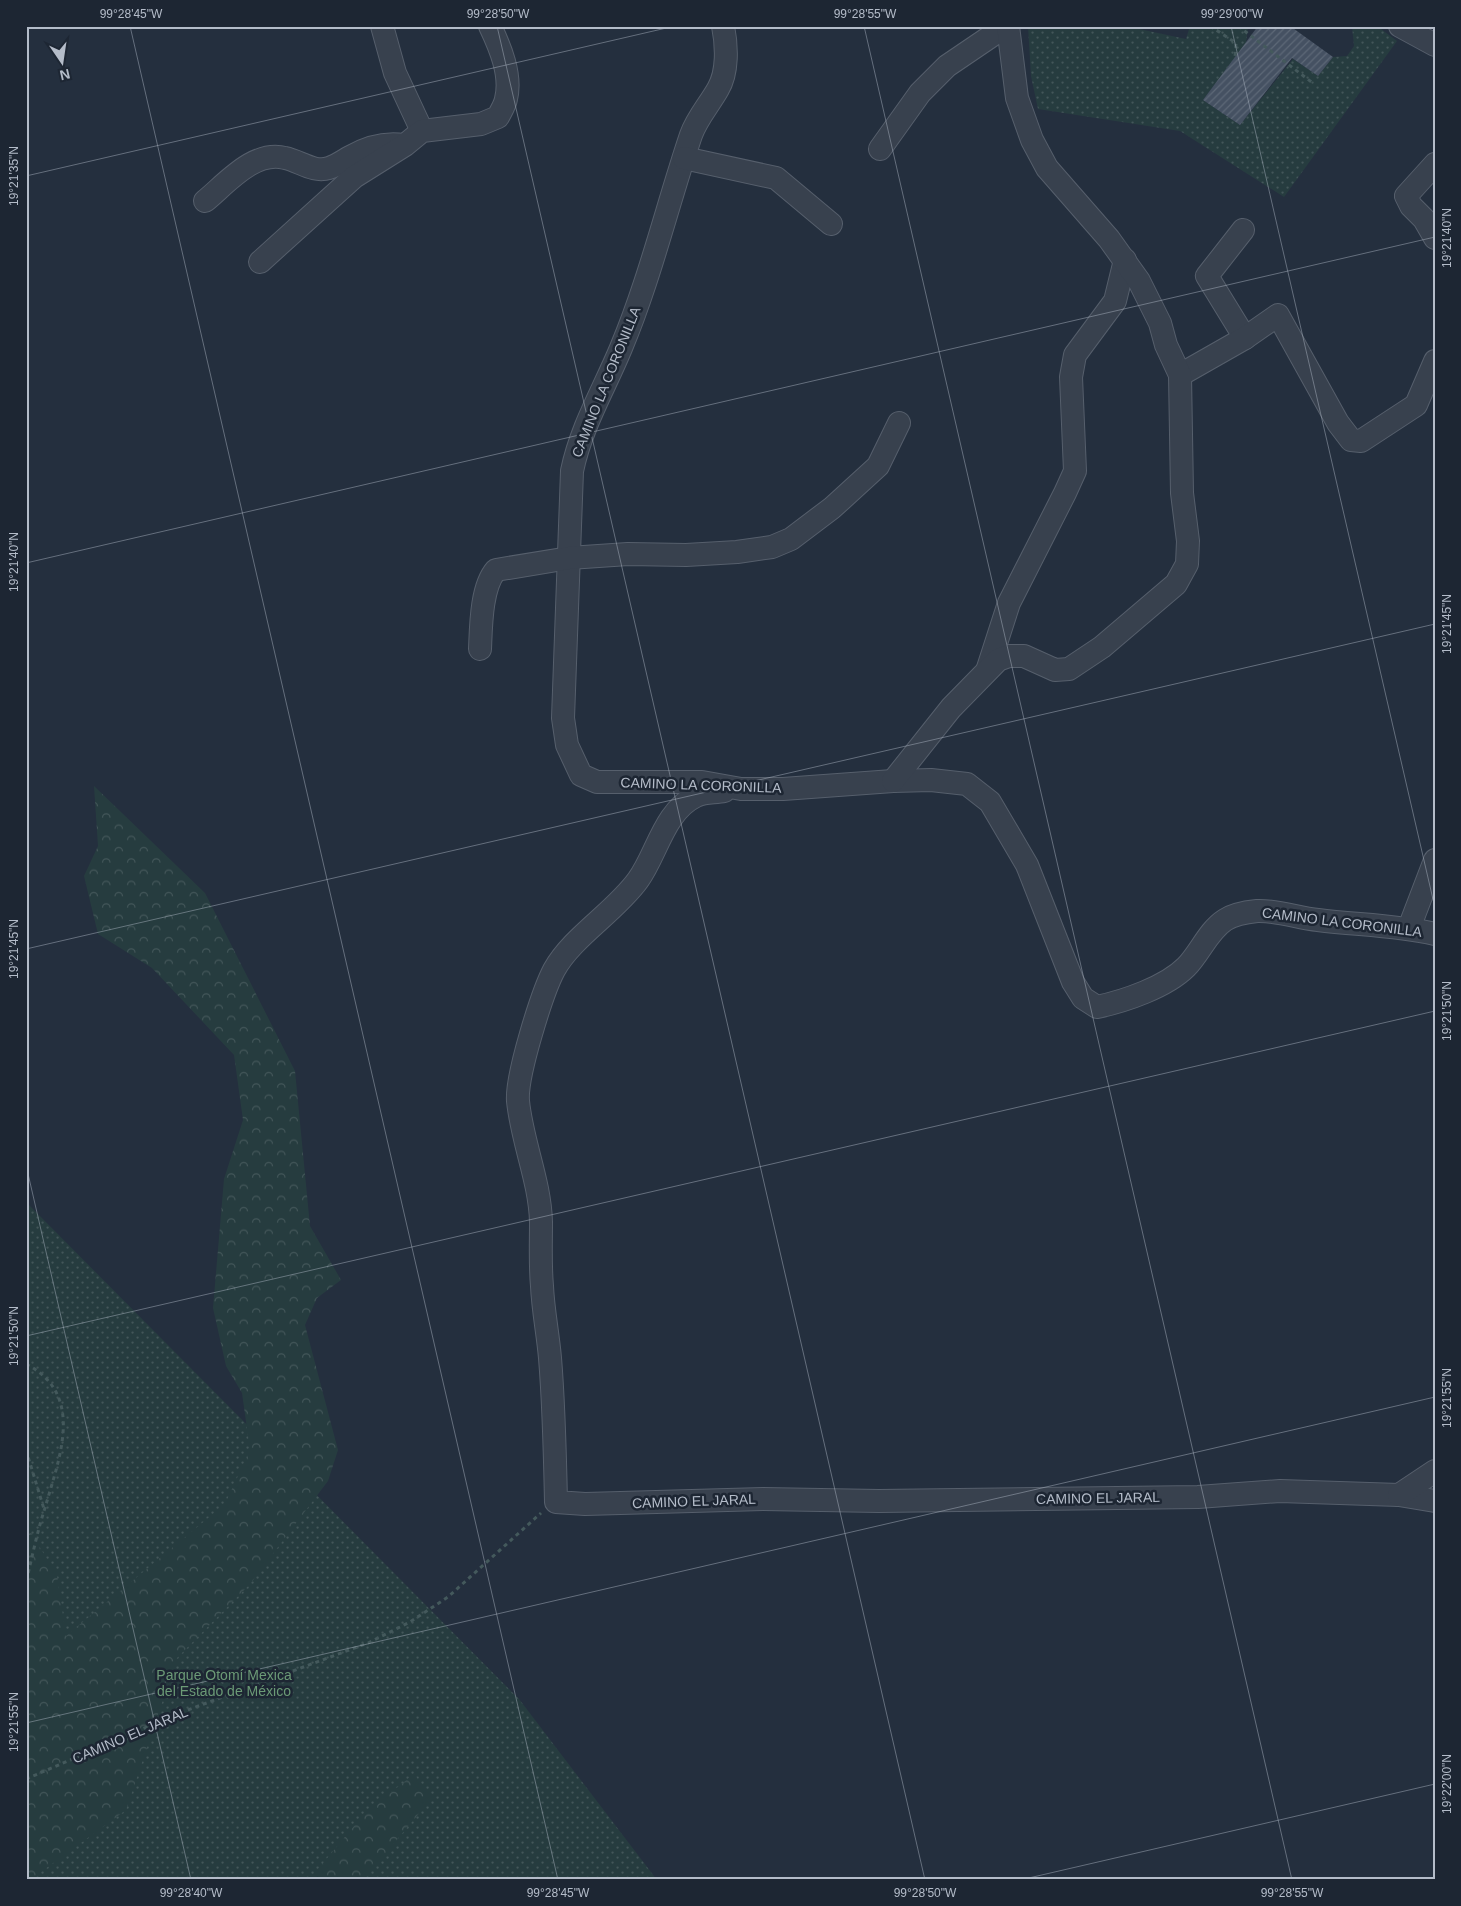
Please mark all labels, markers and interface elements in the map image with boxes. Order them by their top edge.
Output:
text: 99°28'45"W [100,7,163,21]
text: 99°28'50"W [467,7,530,21]
text: 99°28'55"W [834,7,897,21]
text: 99°29'00"W [1201,7,1264,21]
north arrow [38,38,88,88]
text: N [58,66,72,84]
text: 19°21'35"N [7,146,21,206]
text: 19°21'40"N [1440,208,1454,268]
street label: CAMINO LA CORONILLA [568,304,644,460]
text: 19°21'40"N [7,532,21,592]
text: 19°21'45"N [1440,594,1454,654]
street label: CAMINO LA CORONILLA [620,774,782,796]
street label: CAMINO LA CORONILLA [1261,904,1424,940]
text: 19°21'45"N [7,919,21,979]
text: 19°21'50"N [1440,981,1454,1041]
text: 19°21'50"N [7,1306,21,1366]
text: 19°21'55"N [1440,1368,1454,1428]
street label: CAMINO EL JARAL [1036,1489,1160,1507]
street label: CAMINO EL JARAL [632,1491,756,1511]
park label: Parque Otomí Mexica del Estado de México [156,1667,292,1699]
text: 19°21'55"N [7,1692,21,1752]
street label: CAMINO EL JARAL [70,1703,190,1767]
text: 19°22'00"N [1440,1754,1454,1814]
text: 99°28'40"W [160,1886,223,1900]
text: 99°28'45"W [527,1886,590,1900]
text: 99°28'50"W [894,1886,957,1900]
text: 99°28'55"W [1261,1886,1324,1900]

